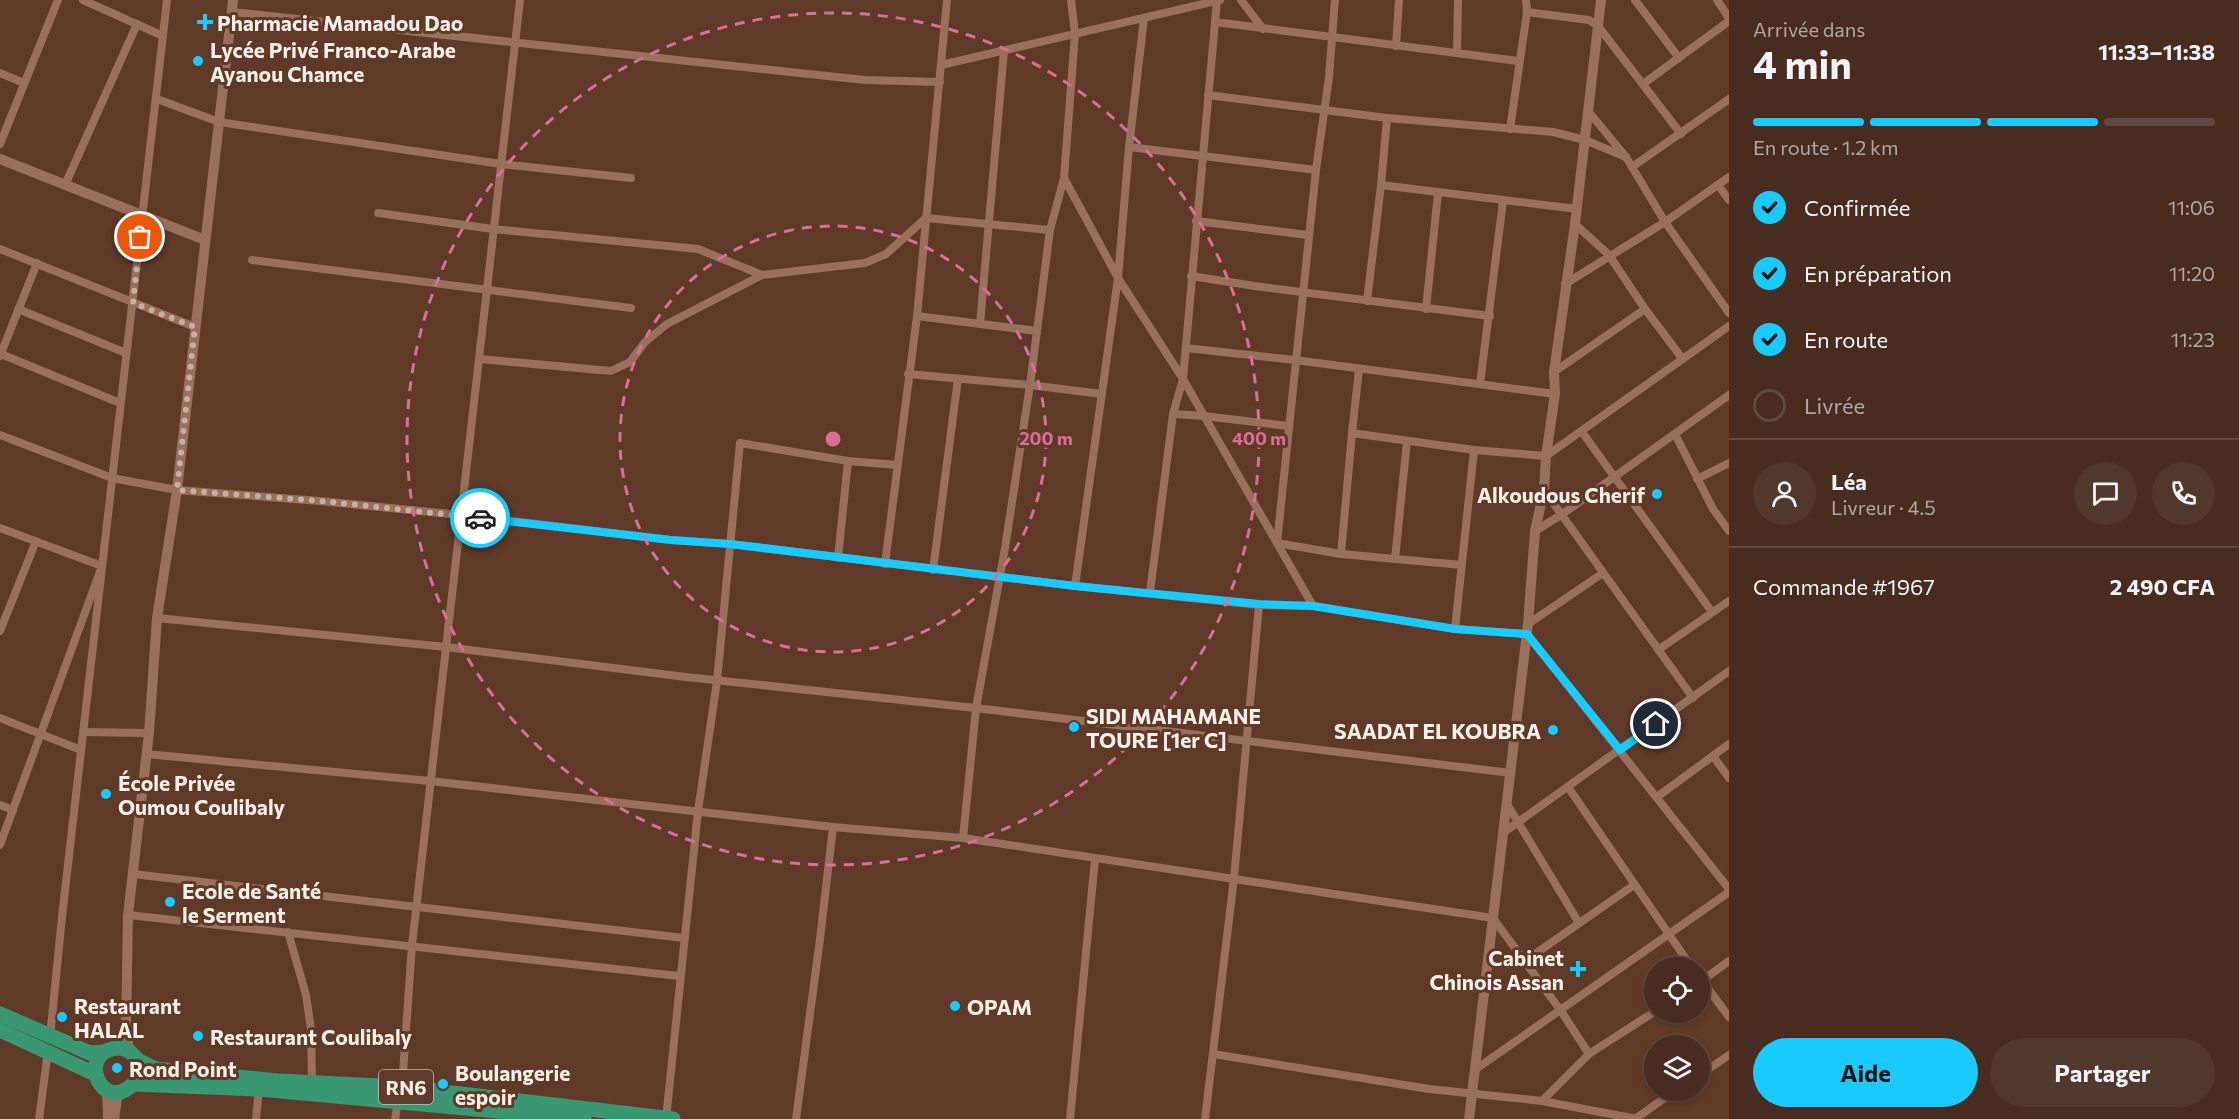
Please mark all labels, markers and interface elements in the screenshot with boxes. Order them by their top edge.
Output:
place label: Pharmacie Mamadou Dao [217,10,463,35]
marker: Pharmacie Mamadou Dao [198,15,212,29]
text: Arrivée dans [1753,17,1865,41]
place label: Lycée Privé Franco-Arabe Ayanou Chamce [210,37,456,86]
text: 11:33–11:38 [2098,38,2215,65]
text: 4 min [1753,39,1852,87]
marker: Lycée Privé Franco-Arabe Ayanou Chamce [191,54,205,68]
text: En route · 1.2 km [1753,135,1898,159]
icon: check [1753,191,1786,224]
text: Confirmée [1804,194,1910,221]
text: 11:06 [2168,195,2215,219]
pin [114,211,165,262]
icon: bag [123,220,156,253]
icon: check [1753,257,1786,290]
text: En préparation [1804,260,1952,287]
text: 11:20 [2169,261,2215,285]
icon: check [1753,323,1786,356]
text: En route [1804,326,1888,353]
text: 11:23 [2171,327,2215,351]
text: Livrée [1804,392,1865,419]
text: 200 m [1019,427,1073,449]
text: 400 m [1232,427,1286,449]
centre of rings [823,429,843,449]
button: person [1753,462,1816,525]
button: chat [2074,462,2137,525]
button: phone [2152,462,2215,525]
text: Léa [1831,468,1867,495]
place label: Alkoudous Cherif [1477,482,1645,507]
marker: Alkoudous Cherif [1650,487,1664,501]
courier [450,488,510,548]
text: Livreur · 4.5 [1831,495,1936,519]
icon: car [464,502,497,535]
text: Commande #1967 [1753,573,1935,600]
text: 2 490 CFA [2110,573,2215,600]
pin [1630,698,1681,749]
place label: SIDI MAHAMANE TOURE [1er C] [1086,703,1261,752]
icon: home [1639,707,1672,740]
place label: SAADAT EL KOUBRA [1334,718,1541,743]
marker: SIDI MAHAMANE TOURE [1er C] [1067,720,1081,734]
marker: SAADAT EL KOUBRA [1546,723,1560,737]
place label: École Privée Oumou Coulibaly [118,770,286,819]
marker: École Privée Oumou Coulibaly [99,787,113,801]
place label: Ecole de Santé le Serment [182,878,321,927]
marker: Ecole de Santé le Serment [163,895,177,909]
place label: Cabinet Chinois Assan [1429,945,1564,994]
map controls [1644,957,1710,1101]
button: locate [1644,957,1710,1023]
marker: Cabinet Chinois Assan [1569,960,1587,978]
place label: Restaurant HALAL [74,993,181,1042]
place label: OPAM [967,994,1032,1019]
marker: OPAM [948,999,962,1013]
marker: Restaurant HALAL [55,1010,69,1024]
place label: Restaurant Coulibaly [210,1024,413,1049]
marker: Restaurant Coulibaly [191,1029,205,1043]
button: layers [1644,1035,1710,1101]
button: Aide [1753,1038,1978,1107]
button: Partager [1990,1038,2215,1107]
place label: Rond Point [129,1056,237,1081]
place label: Boulangerie espoir [455,1060,570,1109]
marker: Rond Point [110,1061,124,1075]
road number: RN6 [379,1070,433,1104]
marker: Boulangerie espoir [436,1077,450,1091]

